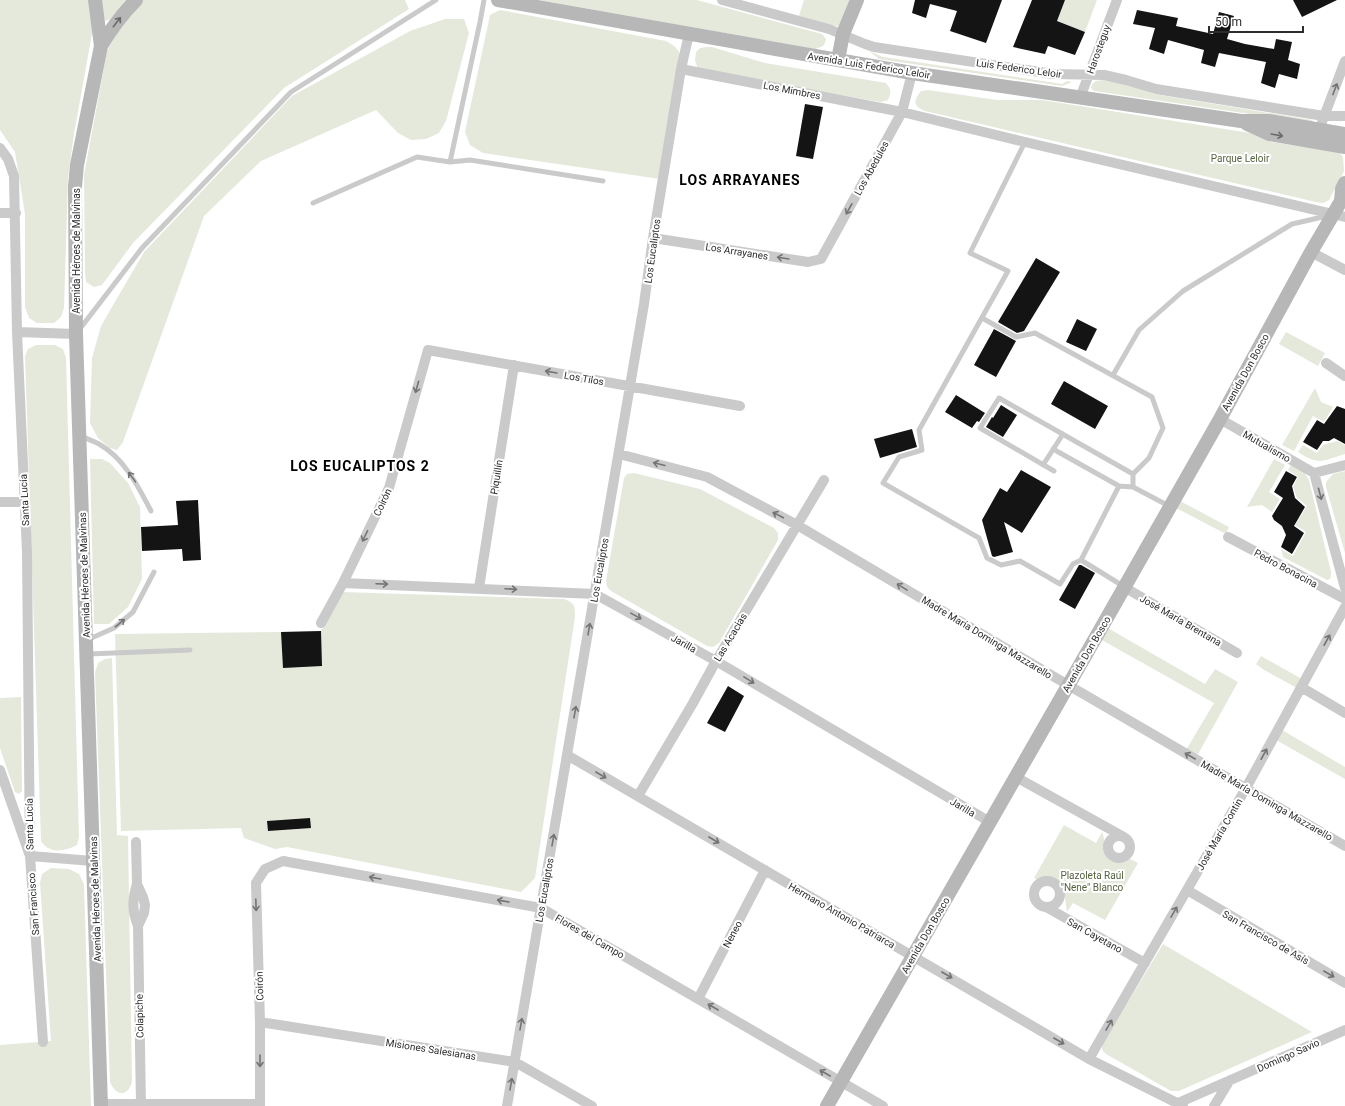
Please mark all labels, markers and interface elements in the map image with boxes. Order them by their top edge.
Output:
scale bar [1209,8,1303,34]
text: 50 m [1215,15,1242,29]
one-way arrow [113,16,121,27]
street label: Harosteguy [1085,23,1112,75]
street label: Avenida Luis Federico Leloir [807,50,932,81]
street label: Luis Federico Leloir [975,57,1063,80]
street label: Los Mimbres [762,80,821,101]
one-way arrow [1331,83,1339,95]
one-way arrow [1270,131,1283,139]
street label: Los Abedules [852,139,891,197]
park label: Parque Leloir [1211,153,1270,164]
district label: LOS ARRAYANES [679,172,801,188]
street label: Avenida Héroes de Malvinas [71,188,82,314]
one-way arrow [845,203,852,215]
street label: Los Eucaliptos [643,218,662,284]
street label: Los Arrayanes [705,241,769,262]
one-way arrow [777,254,790,262]
street label: Avenida Don Bosco [1220,332,1271,413]
one-way arrow [545,368,558,376]
street label: Los Tilos [563,370,605,387]
one-way arrow [413,381,420,394]
street label: Mutualismo [1241,428,1293,465]
district label: LOS EUCALIPTOS 2 [290,458,430,474]
street label: Piquillín [488,459,505,495]
one-way arrow [653,460,666,468]
one-way arrow [127,472,136,483]
street label: Santa Lucía [18,474,31,526]
street label: Coirón [371,487,394,518]
one-way arrow [1317,487,1324,500]
one-way arrow [772,511,784,518]
street label: Avenida Héroes de Malvinas [77,512,92,638]
one-way arrow [361,530,368,542]
street label: Los Eucaliptos [588,537,611,603]
street label: Pedro Bonacina [1252,547,1319,590]
one-way arrow [375,580,388,588]
one-way arrow [896,583,908,591]
one-way arrow [504,586,517,593]
street label: José María Brentana [1138,593,1223,648]
street label: Madre María Dominga Mazzarello [920,594,1054,681]
street label: Las Acacias [712,611,749,663]
one-way arrow [629,613,641,621]
street label: Avenida Don Bosco [1060,614,1113,694]
one-way arrow [115,618,126,627]
one-way arrow [585,623,593,636]
street label: Jarilla [669,632,698,655]
one-way arrow [1324,634,1331,646]
one-way arrow [743,677,755,685]
one-way arrow [571,706,579,719]
one-way arrow [1261,748,1269,760]
one-way arrow [1184,751,1196,759]
street label: Madre María Dominga Mazzarello [1199,758,1335,843]
one-way arrow [595,771,607,779]
street label: Jarilla [948,796,977,819]
street label: José María Contín [1194,796,1244,872]
street label: Santa Lucía [24,798,35,850]
one-way arrow [549,834,557,847]
street label: Avenida Héroes de Malvinas [88,836,103,962]
one-way arrow [707,837,719,845]
street label: Los Eucaliptos [533,857,556,923]
park label: Plazoleta Raúl "Nene" Blanco [1060,870,1124,893]
street label: San Francisco [26,872,41,936]
one-way arrow [369,873,382,881]
street label: Hermano Antonio Patriarca [787,880,897,950]
street label: Avenida Don Bosco [899,895,952,975]
one-way arrow [497,897,510,905]
one-way arrow [253,898,260,911]
one-way arrow [1170,906,1178,918]
street label: San Francisco de Asís [1221,908,1311,967]
street label: Flores del Campo [553,912,626,961]
street label: San Cayetano [1065,916,1124,955]
street label: Neneo [721,919,744,950]
one-way arrow [1323,970,1335,978]
street label: Coirón [253,971,266,1001]
one-way arrow [940,972,952,980]
street label: Colapiche [134,994,145,1038]
one-way arrow [707,1003,719,1011]
one-way arrow [518,1018,526,1031]
one-way arrow [1105,1019,1113,1031]
street label: Misiones Salesianas [385,1037,477,1062]
one-way arrow [1053,1037,1065,1045]
street label: Domingo Savio [1255,1037,1321,1074]
one-way arrow [256,1054,264,1067]
one-way arrow [819,1068,831,1076]
one-way arrow [507,1078,515,1091]

